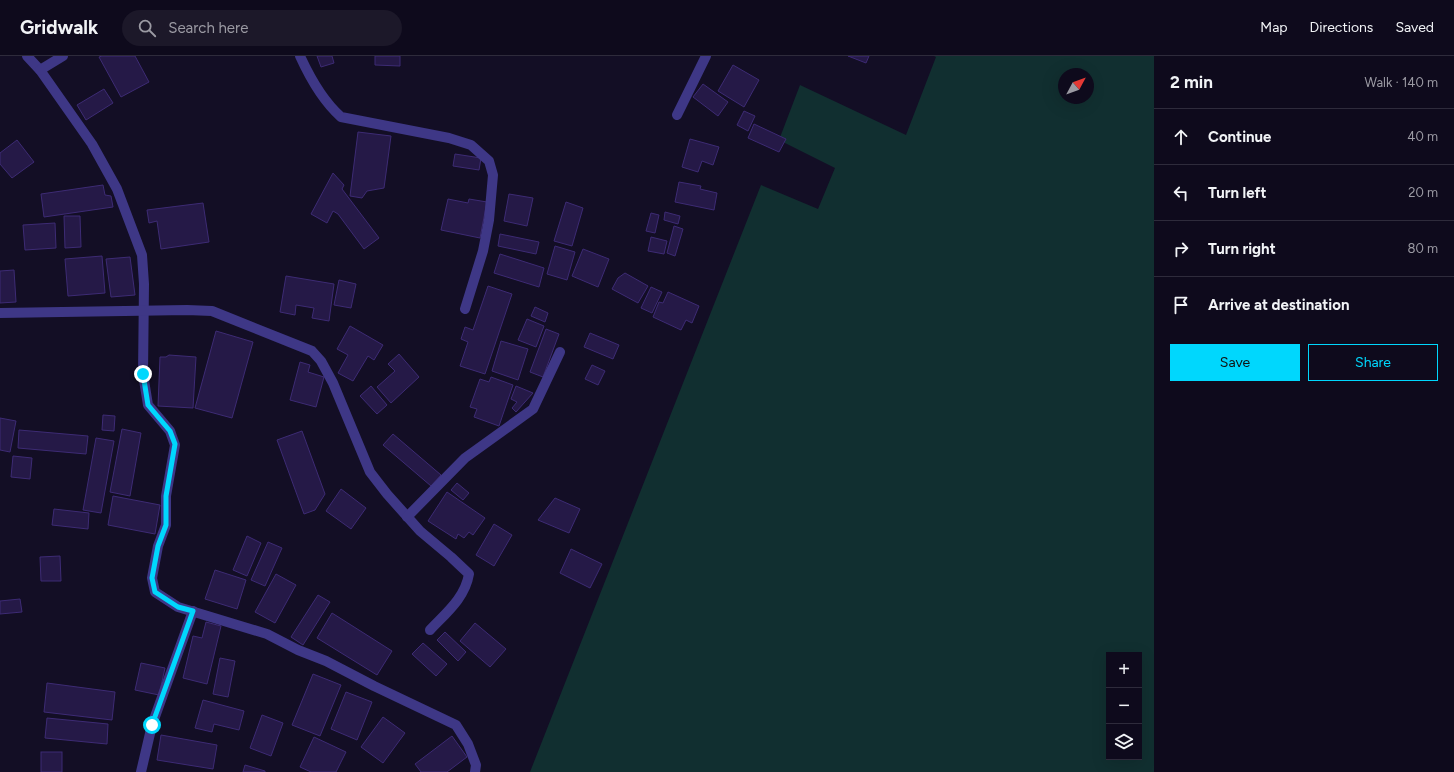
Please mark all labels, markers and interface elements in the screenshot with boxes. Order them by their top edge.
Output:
search box [122,10,402,46]
text: Gridwalk [20,16,98,39]
icon: search [136,17,158,39]
text: Search here [168,19,248,37]
text: Map [1260,19,1288,36]
text: Directions [1310,19,1373,36]
text: Saved [1395,19,1434,36]
north arrow [1058,68,1094,104]
text: 2 min [1170,72,1213,92]
text: Walk · 140 m [1364,75,1438,90]
icon: ahead [1170,126,1192,148]
text: Continue [1208,128,1271,146]
text: 40 m [1407,129,1438,144]
icon: left [1170,182,1192,204]
text: Turn left [1208,184,1266,202]
text: 20 m [1408,185,1438,200]
icon: right [1170,238,1192,260]
text: Turn right [1208,240,1276,258]
text: 80 m [1407,241,1438,256]
icon: arrive [1170,294,1192,316]
text: Arrive at destination [1208,296,1349,314]
button: Save [1170,344,1300,381]
button: Share [1308,344,1438,381]
route end [134,365,152,383]
map controls [1106,652,1142,760]
button: + [1106,652,1142,688]
button: − [1106,688,1142,724]
route start [143,716,161,734]
button: layers [1106,724,1142,760]

